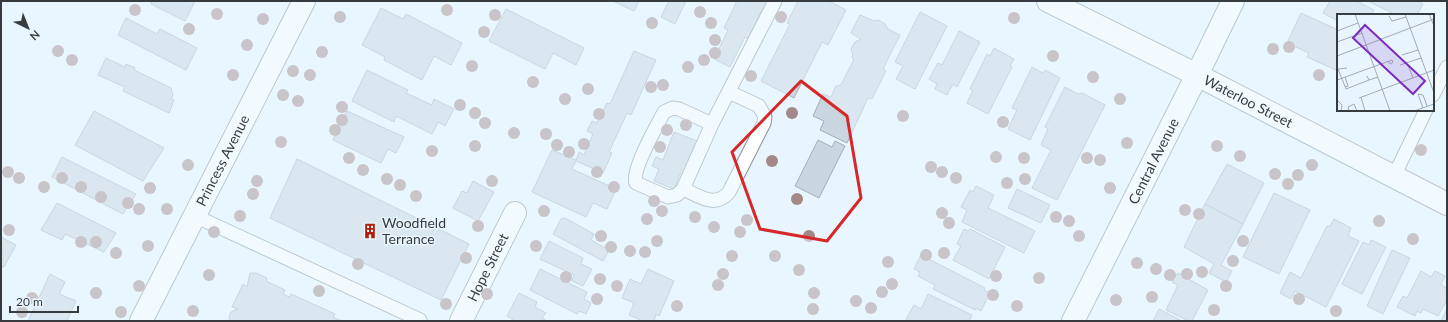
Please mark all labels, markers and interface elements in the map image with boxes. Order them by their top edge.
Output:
north arrow [8,8,48,48]
inset map [1337,14,1434,111]
text: N [28,28,43,43]
street label: Waterloo Street [1201,71,1296,131]
street label: Princess Avenue [192,112,253,209]
street label: Central Avenue [1124,115,1182,207]
place label: Woodfield Terrance [382,214,446,247]
building icon: Woodfield Terrance [361,222,379,240]
street label: Hope Street [463,230,512,304]
scale bar [10,288,78,314]
text: 20 m [16,294,43,309]

